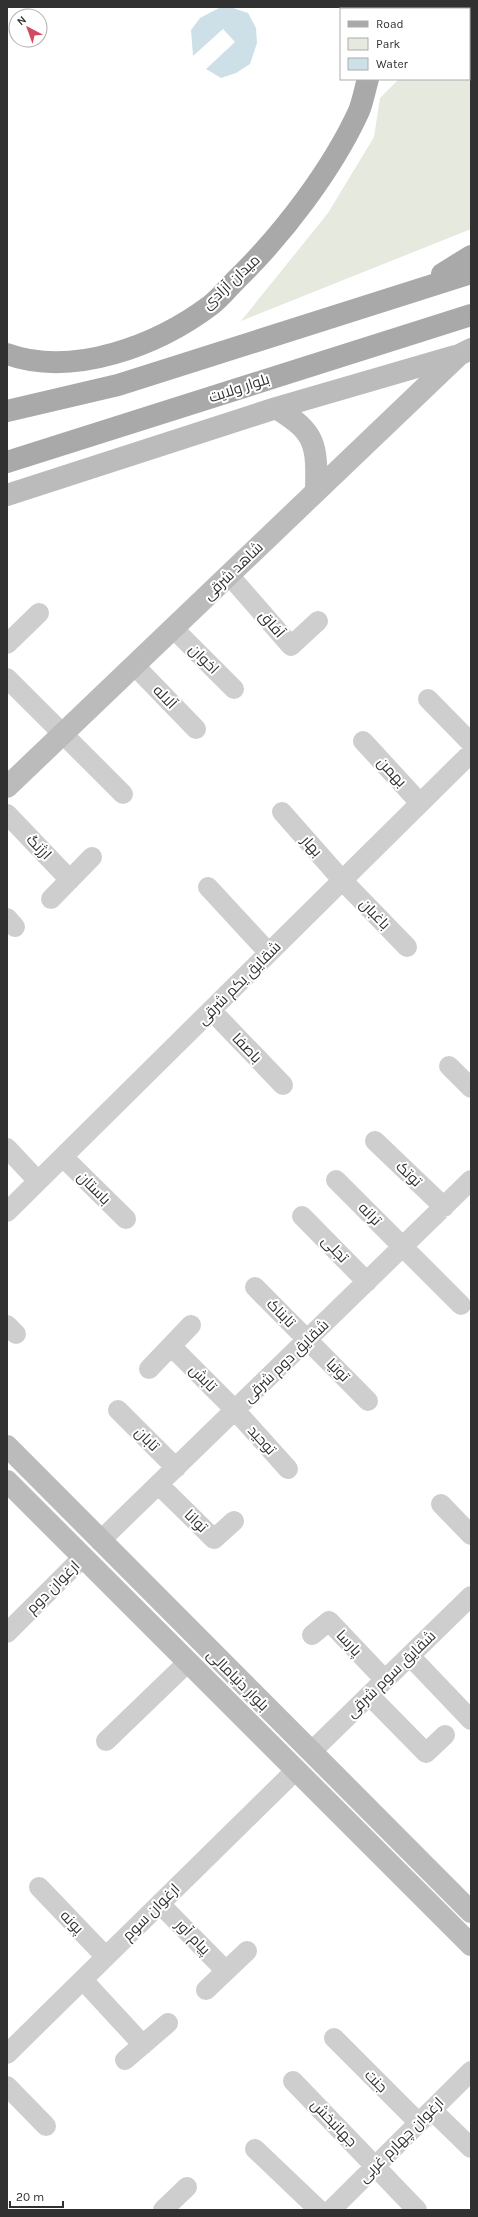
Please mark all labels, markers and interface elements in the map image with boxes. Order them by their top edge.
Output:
north arrow [8,8,48,48]
legend [340,8,470,80]
text: N [15,13,29,28]
text: Road [376,17,404,31]
text: Park [376,37,401,51]
text: Water [376,57,409,71]
street label: میدان آزادی [198,251,264,314]
street label: بلوار ولایت [206,370,272,406]
street label: شاهد شرقی [199,538,267,605]
street label: آفاق [254,607,289,642]
street label: اخوان [185,640,223,678]
street label: آلاله [149,681,181,713]
street label: بهمن [373,753,410,791]
street label: ارژنگ [23,831,55,863]
street label: بهار [296,831,326,861]
street label: باغبان [355,895,394,934]
street label: شقایق یکم شرقی [193,937,285,1029]
street label: باصفا [228,1029,266,1067]
street label: توتک [392,1157,426,1191]
street label: باستان [73,1168,114,1209]
street label: ترانه [355,1199,385,1229]
street label: تجلی [317,1232,352,1267]
street label: تابناک [263,1295,299,1331]
street label: شقایق دوم شرقی [240,1316,333,1407]
street label: توتیا [323,1355,353,1385]
street label: تابش [185,1361,220,1396]
street label: توحید [244,1422,280,1458]
street label: تابان [130,1423,163,1456]
street label: توانا [181,1506,211,1536]
street label: ارغوان دوم [23,1557,84,1618]
street label: پارسا [332,1626,366,1661]
street label: شقایق سوم شرقی [342,1627,440,1722]
street label: بلوار دنیامالی [203,1645,273,1715]
street label: ارغوان سوم [119,1880,184,1945]
street label: پونه [56,1907,87,1938]
street label: پیام آور [171,1915,214,1959]
street label: جنت [361,2066,391,2096]
street label: ارغوان چهارم غربی [355,2094,448,2187]
street label: جهانبخش [306,2096,361,2151]
scale bar [10,2183,63,2209]
text: 20 m [16,2190,44,2204]

